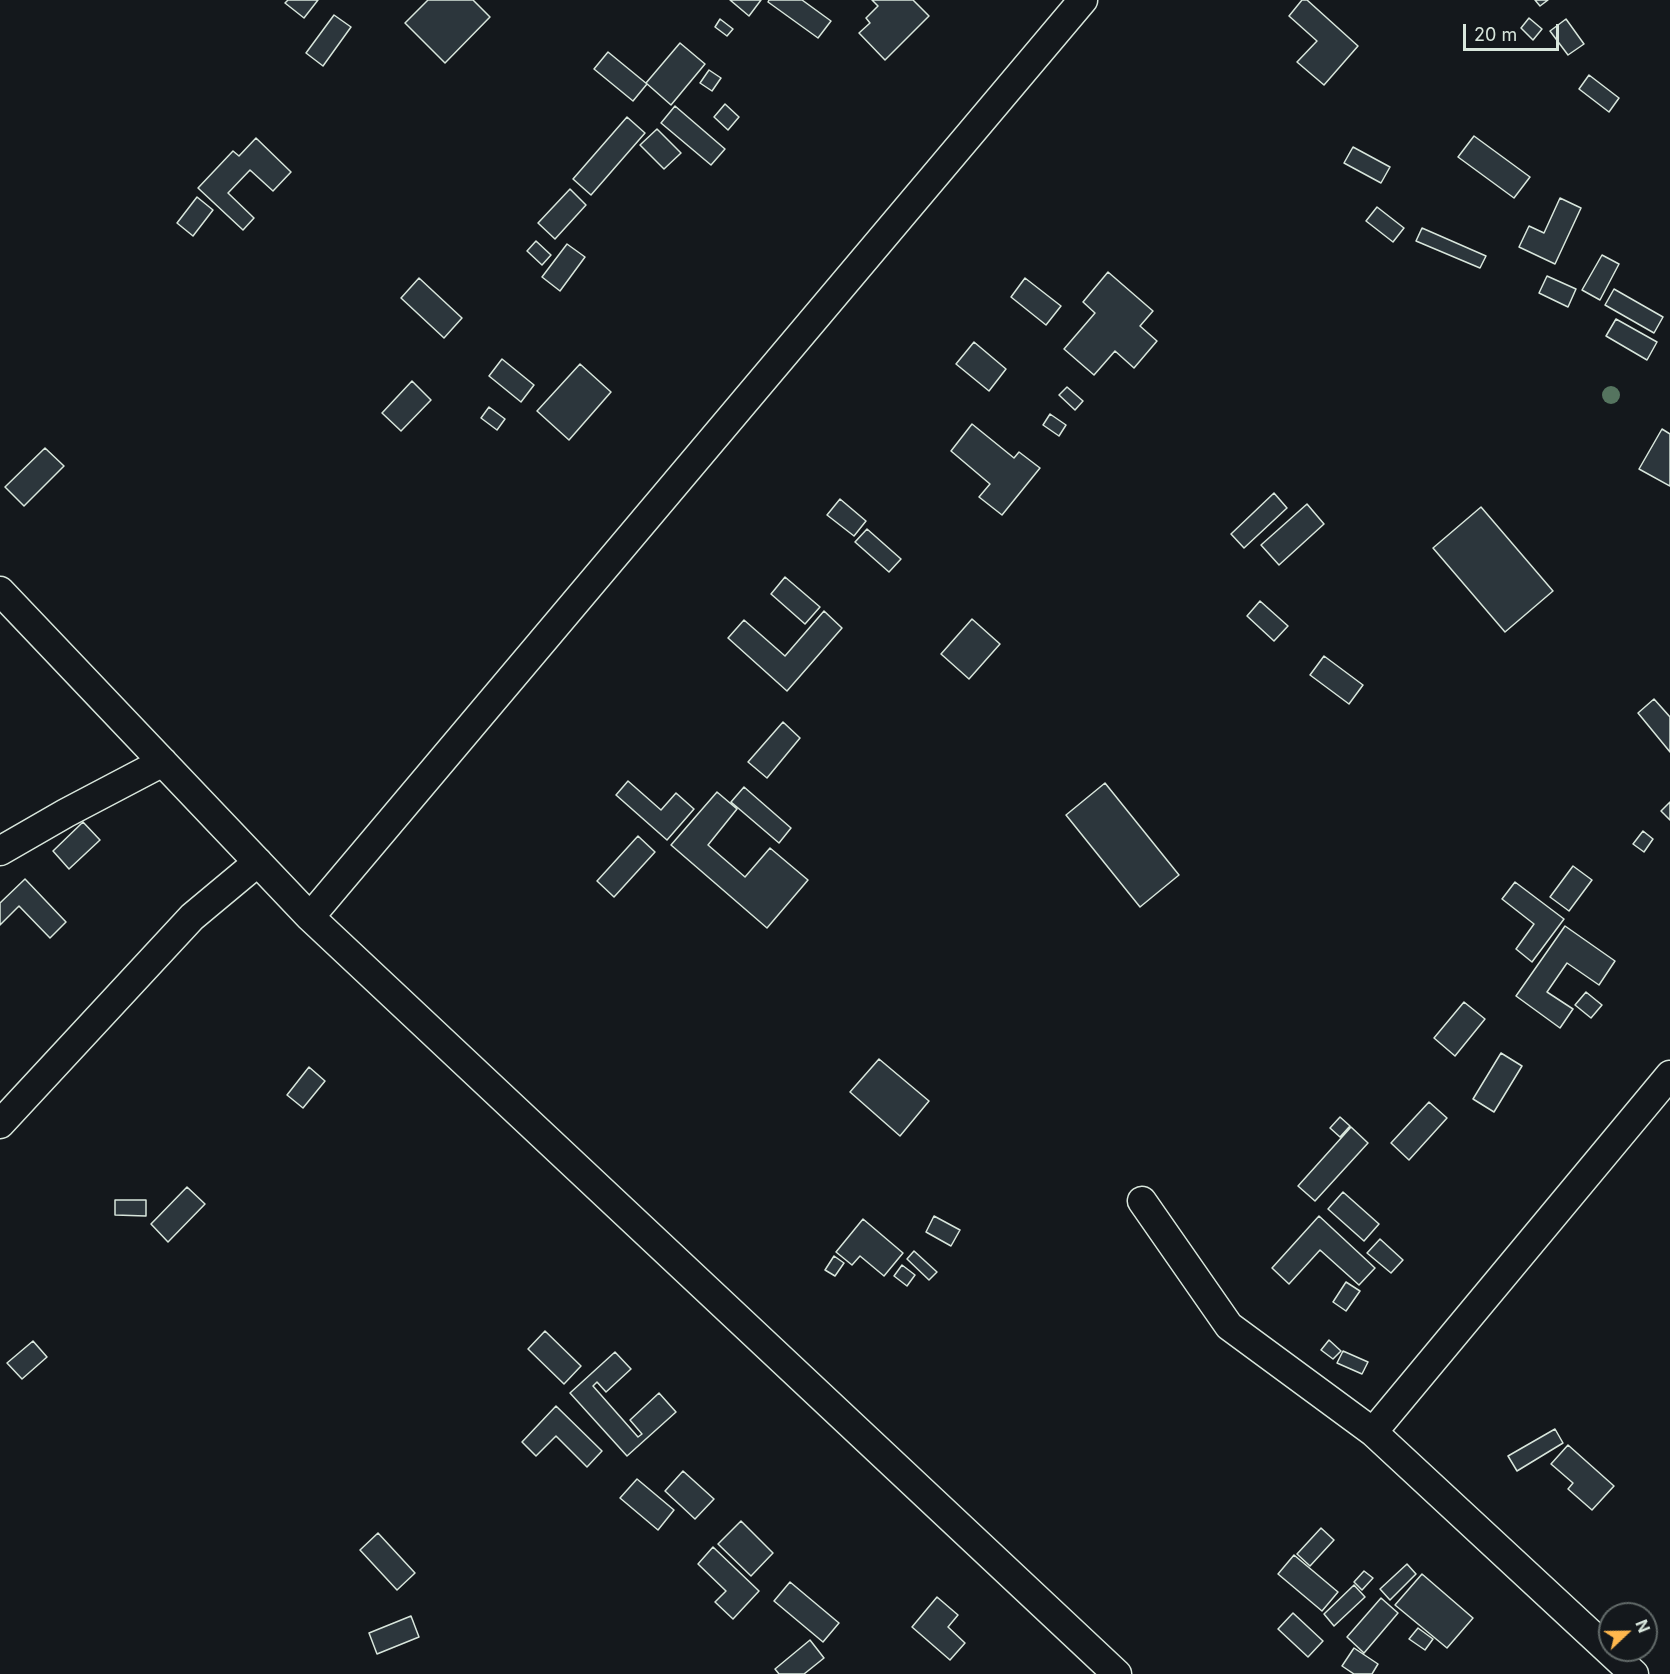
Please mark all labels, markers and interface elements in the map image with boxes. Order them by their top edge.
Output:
scale bar [1466,12,1562,50]
text: 20 m [1474,24,1517,45]
north arrow [1598,1602,1658,1662]
text: N [1631,1617,1654,1635]

